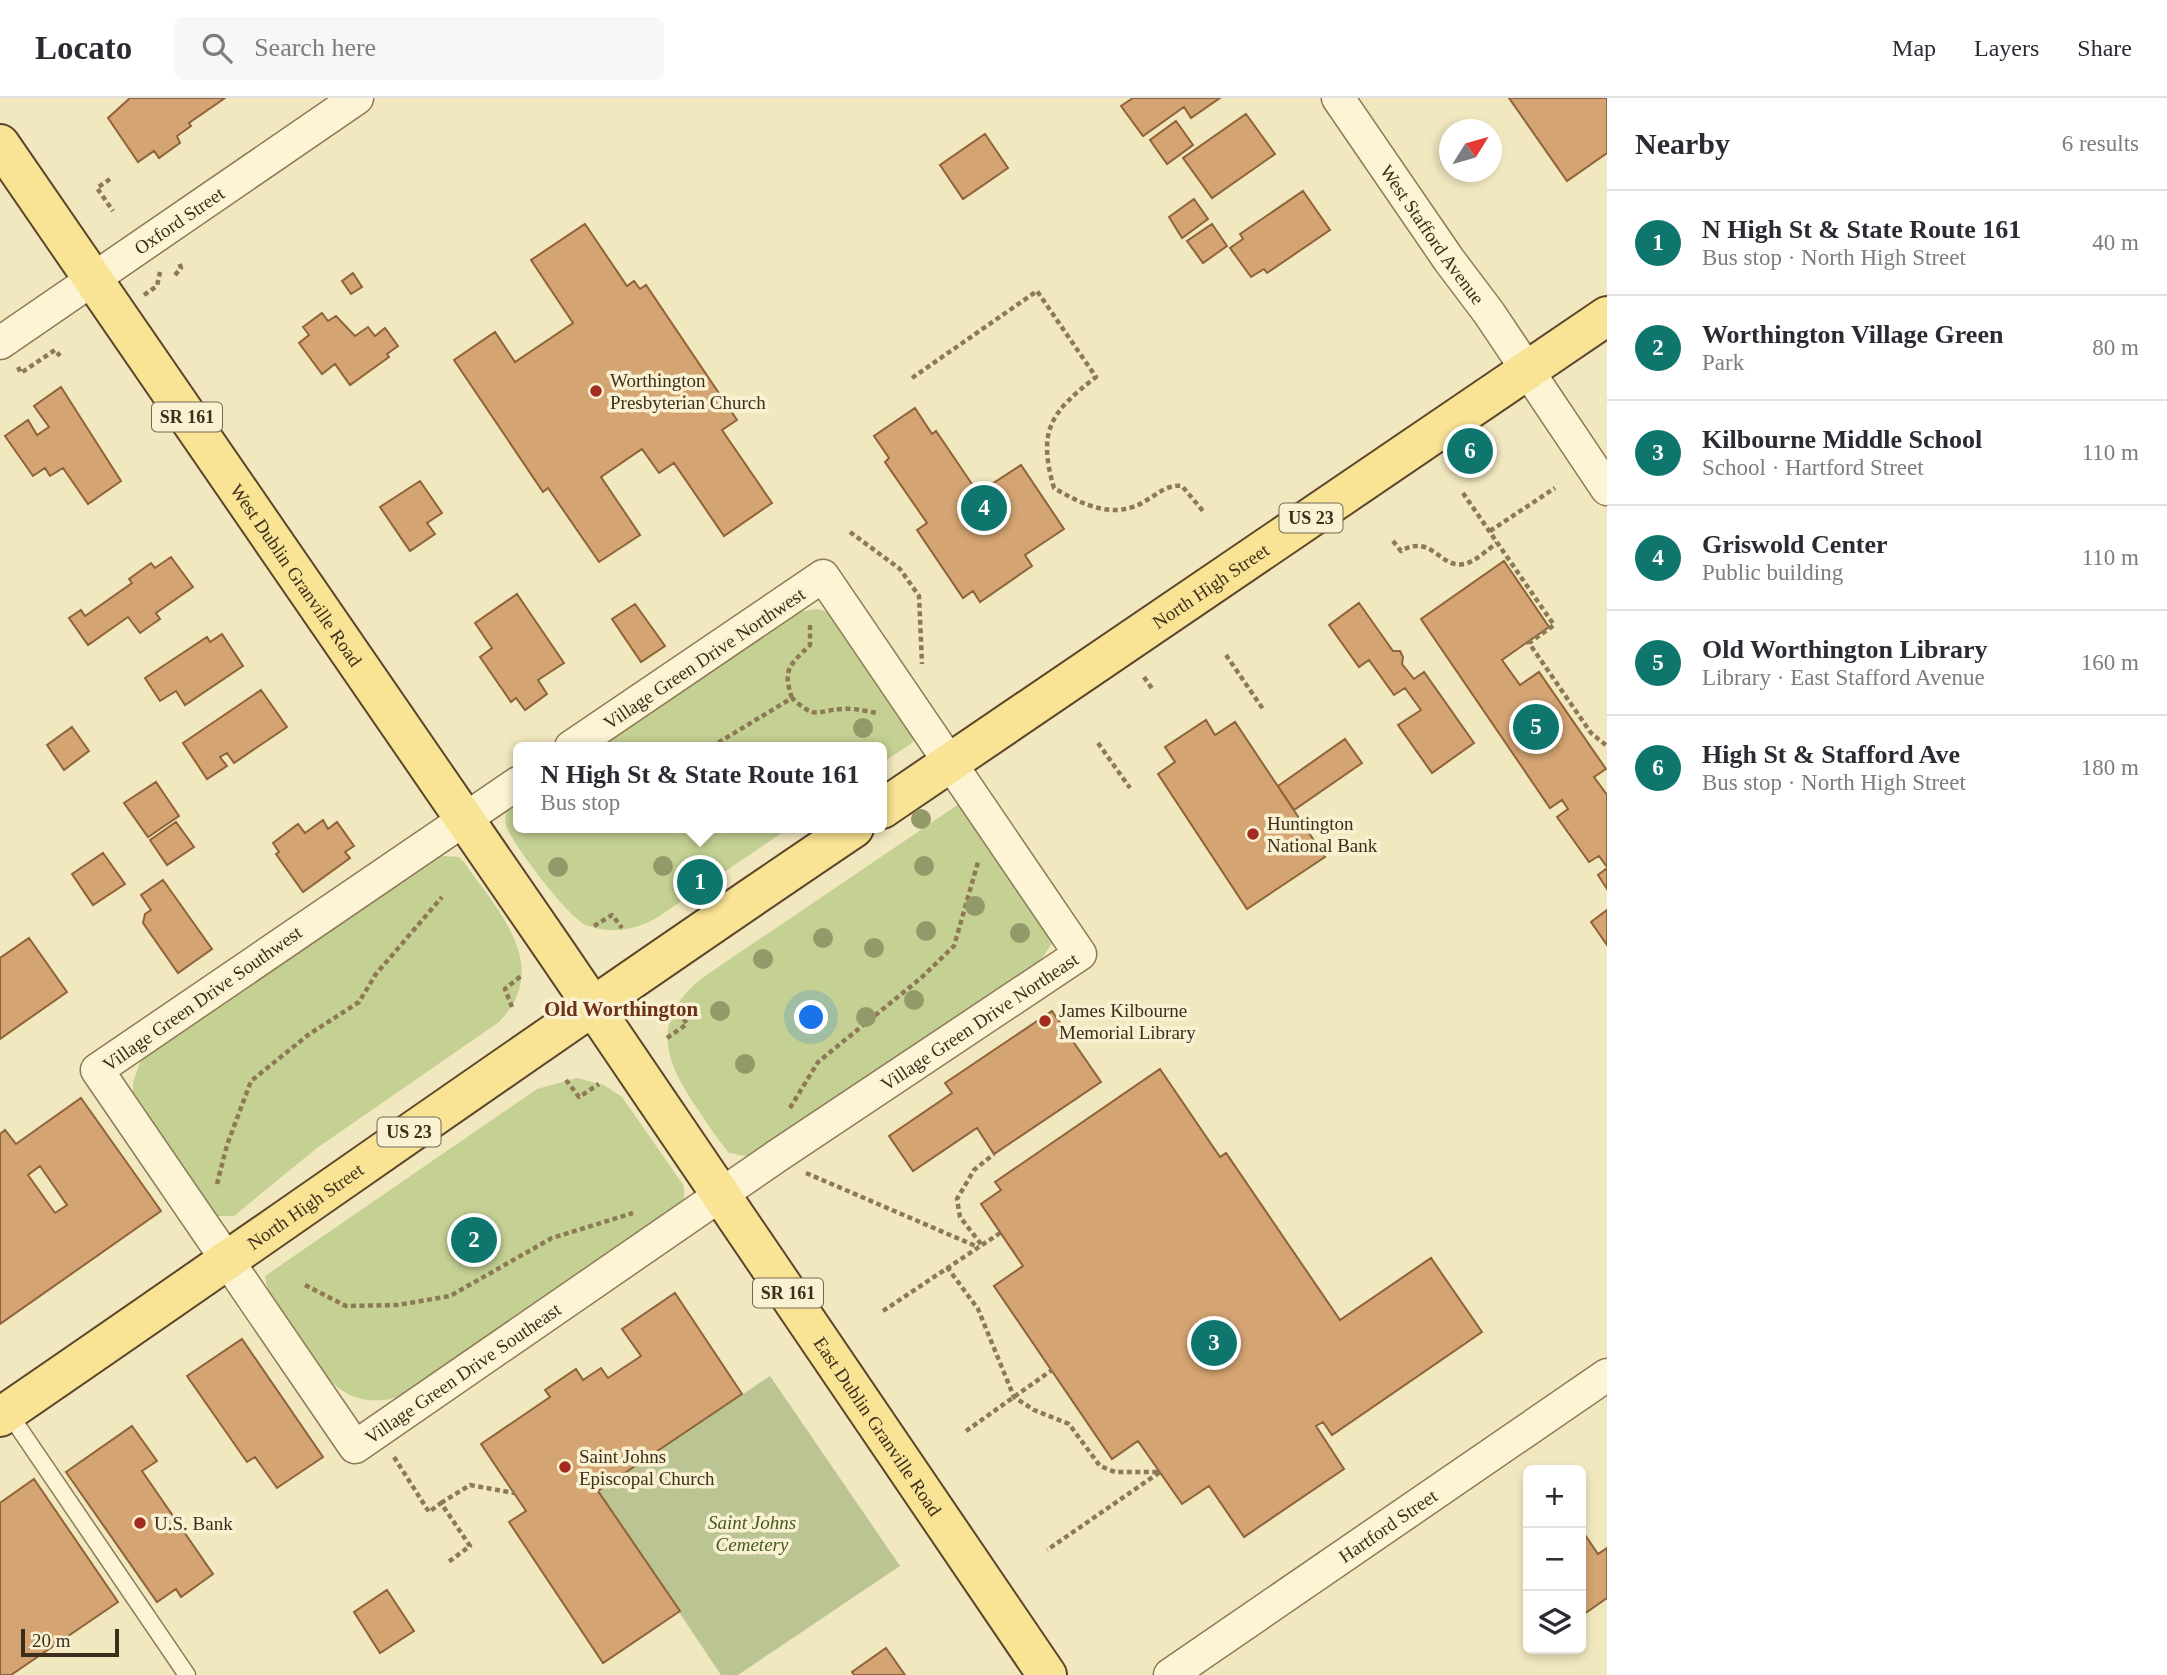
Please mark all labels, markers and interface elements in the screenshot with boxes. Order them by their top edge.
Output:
search box [174,17,664,80]
icon: search [198,29,236,67]
text: Locato [35,30,132,66]
text: Search here [254,33,376,62]
text: Map [1892,35,1936,61]
text: Layers [1974,35,2039,61]
text: Share [2077,35,2132,61]
north arrow [1439,119,1502,182]
text: Nearby [1635,127,1730,160]
text: 6 results [2062,131,2139,156]
street label: West Stafford Avenue [1376,161,1489,308]
street label: Oxford Street [130,182,229,259]
text: N High St & State Route 161 [1702,215,2021,244]
text: 1 [1652,230,1664,255]
text: 40 m [2092,230,2139,255]
text: Bus stop · North High Street [1702,245,1966,270]
text: Worthington Village Green [1702,320,2003,349]
text: 2 [1652,335,1664,360]
text: 80 m [2092,335,2139,360]
text: Park [1702,350,1744,375]
place label: Worthington Presbyterian Church [610,370,766,413]
marker: Worthington Presbyterian Church [588,383,604,399]
road number: SR 161 [152,402,222,432]
pin: 6 [1447,425,1493,477]
text: Kilbourne Middle School [1702,425,1982,454]
text: 3 [1652,440,1664,465]
text: 110 m [2082,440,2139,465]
text: School · Hartford Street [1702,455,1924,480]
street label: West Dublin Granville Road [226,480,366,671]
pin: 4 [961,482,1007,534]
road number: US 23 [1280,504,1342,532]
text: Griswold Center [1702,530,1888,559]
street label: North High Street [1148,539,1273,633]
text: 4 [1652,545,1664,570]
text: 110 m [2082,545,2139,570]
text: Public building [1702,560,1843,585]
street label: Village Green Drive Northwest [600,583,809,734]
text: Old Worthington Library [1702,635,1988,664]
text: 5 [1652,650,1664,675]
text: 160 m [2081,650,2139,675]
text: Library · East Stafford Avenue [1702,665,1985,690]
pin: 5 [1513,701,1559,753]
text: High St & Stafford Ave [1702,740,1960,769]
popup [513,742,887,833]
text: 6 [1652,755,1664,780]
text: 180 m [2081,755,2139,780]
text: N High St & State Route 161 [540,760,860,789]
text: Bus stop · North High Street [1702,770,1966,795]
text: Bus stop [540,790,620,815]
place label: Huntington National Bank [1267,813,1378,856]
marker: Huntington National Bank [1245,826,1261,842]
pin: 1 [677,856,723,908]
street label: Village Green Drive Southwest [99,921,306,1075]
street label: Village Green Drive Northeast [877,948,1083,1095]
district label: Old Worthington [544,997,698,1021]
your location [794,1000,828,1034]
place label: James Kilbourne Memorial Library [1059,1000,1196,1043]
marker: James Kilbourne Memorial Library [1037,1013,1053,1029]
road number: US 23 [378,1118,440,1147]
street label: North High Street [244,1158,368,1254]
pin: 2 [451,1214,497,1266]
road number: SR 161 [753,1278,823,1308]
street label: Village Green Drive Southeast [361,1298,565,1448]
pin: 3 [1191,1317,1237,1369]
street label: East Dublin Granville Road [809,1333,946,1520]
place label: Saint Johns Episcopal Church [579,1446,715,1489]
marker: Saint Johns Episcopal Church [557,1459,573,1475]
map controls [1523,1465,1586,1654]
button: + [1523,1465,1586,1528]
street label: Hartford Street [1335,1485,1442,1567]
park label: Saint Johns Cemetery [708,1512,796,1555]
place label: U.S. Bank [154,1513,233,1534]
marker: U.S. Bank [132,1515,148,1531]
button: − [1523,1528,1586,1591]
button: layers [1523,1591,1586,1654]
scale bar [21,1626,119,1658]
text: 20 m [32,1630,71,1651]

